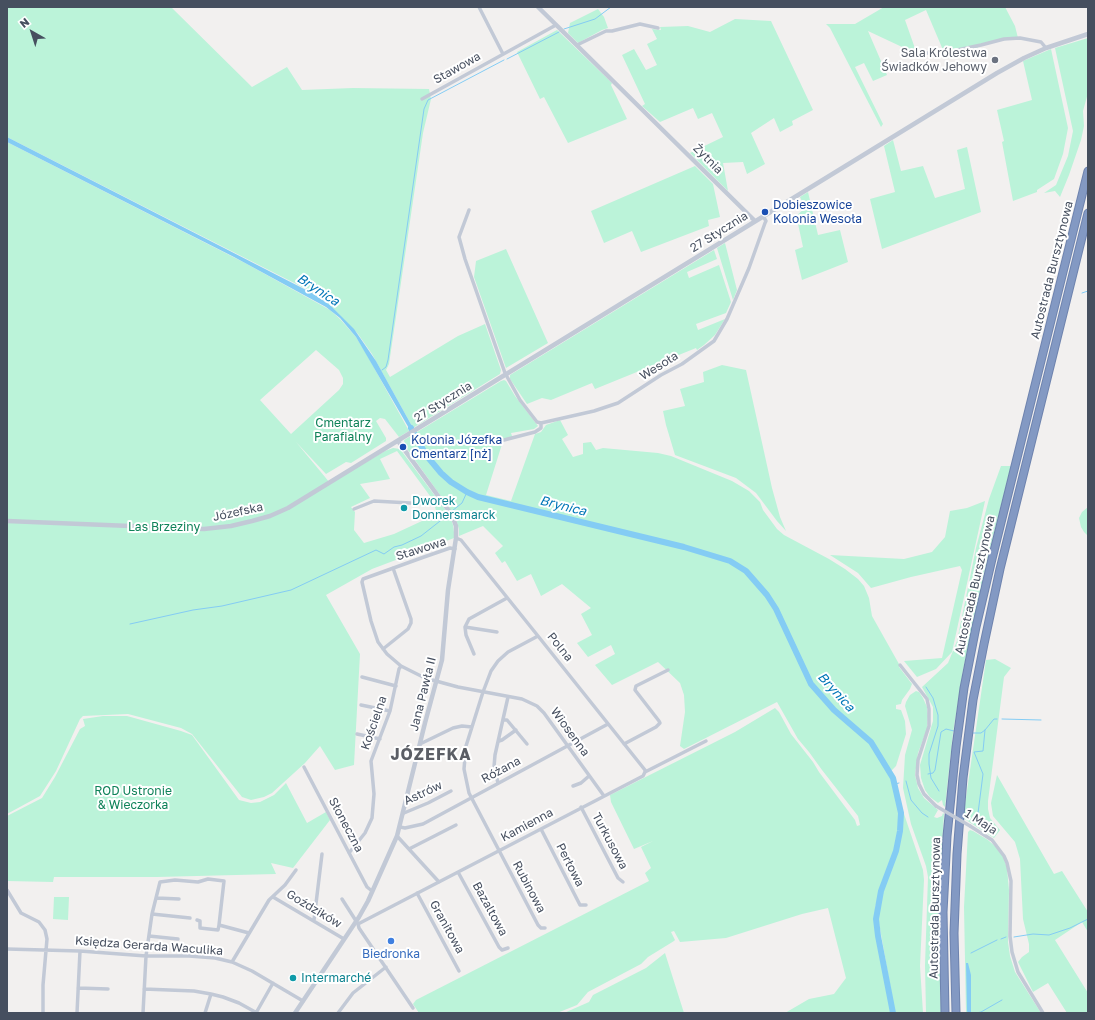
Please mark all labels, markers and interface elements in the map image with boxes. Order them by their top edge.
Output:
north arrow [12,12,52,52]
text: N [17,15,31,30]
place label: Sala Królestwa Świadków Jehowy [881,46,987,74]
street label: Stawowa [431,49,483,87]
marker: Sala Królestwa Świadków Jehowy [990,55,1000,65]
street label: Żytnia [690,141,726,177]
place label: Dobieszowice Kolonia Wesoła [773,198,862,226]
street label: Autostrada Bursztynowa [1028,199,1076,341]
marker: Dobieszowice Kolonia Wesoła [760,207,770,217]
street label: 27 Stycznia [687,209,751,255]
water label: Brynica [294,271,342,309]
street label: Wesoła [637,349,681,383]
street label: 27 Stycznia [411,379,475,425]
park label: Cmentarz Parafialny [314,416,372,444]
place label: Kolonia Józefka Cmentarz [nż] [411,433,502,461]
marker: Kolonia Józefka Cmentarz [nż] [398,442,408,452]
water label: Brynica [538,493,588,519]
place label: Dworek Donnersmarck [412,494,496,522]
street label: Józefska [212,500,264,524]
marker: Dworek Donnersmarck [399,503,409,513]
street label: Autostrada Bursztynowa [952,514,998,656]
park label: Las Brzeziny [128,520,200,534]
street label: Stawowa [394,534,448,564]
street label: Polna [544,630,576,664]
street label: Jana Pawła II [407,655,439,733]
water label: Brynica [814,669,858,715]
street label: Kościelna [358,694,390,752]
street label: Wiosenna [547,705,593,759]
district label: JÓZEFKA [390,745,472,765]
street label: Różana [479,754,523,786]
street label: Astrów [402,778,444,808]
park label: ROD Ustronie & Wieczorka [94,784,172,812]
street label: Słoneczna [326,795,366,855]
street label: Kamienna [498,805,556,845]
street label: 1 Maja [962,806,1000,838]
street label: Turkusowa [589,810,631,872]
street label: Autostrada Bursztynowa [927,837,943,979]
street label: Perłowa [553,841,587,889]
street label: Rubinowa [509,859,549,915]
street label: Bazaltowa [469,880,511,938]
street label: Goździków [284,887,344,931]
street label: Granitowa [427,898,467,956]
street label: Księdza Gerarda Waculika [74,934,224,958]
marker: Biedronka [386,936,396,946]
place label: Biedronka [362,947,420,961]
place label: Intermarché [301,971,371,985]
marker: Intermarché [288,973,298,983]

